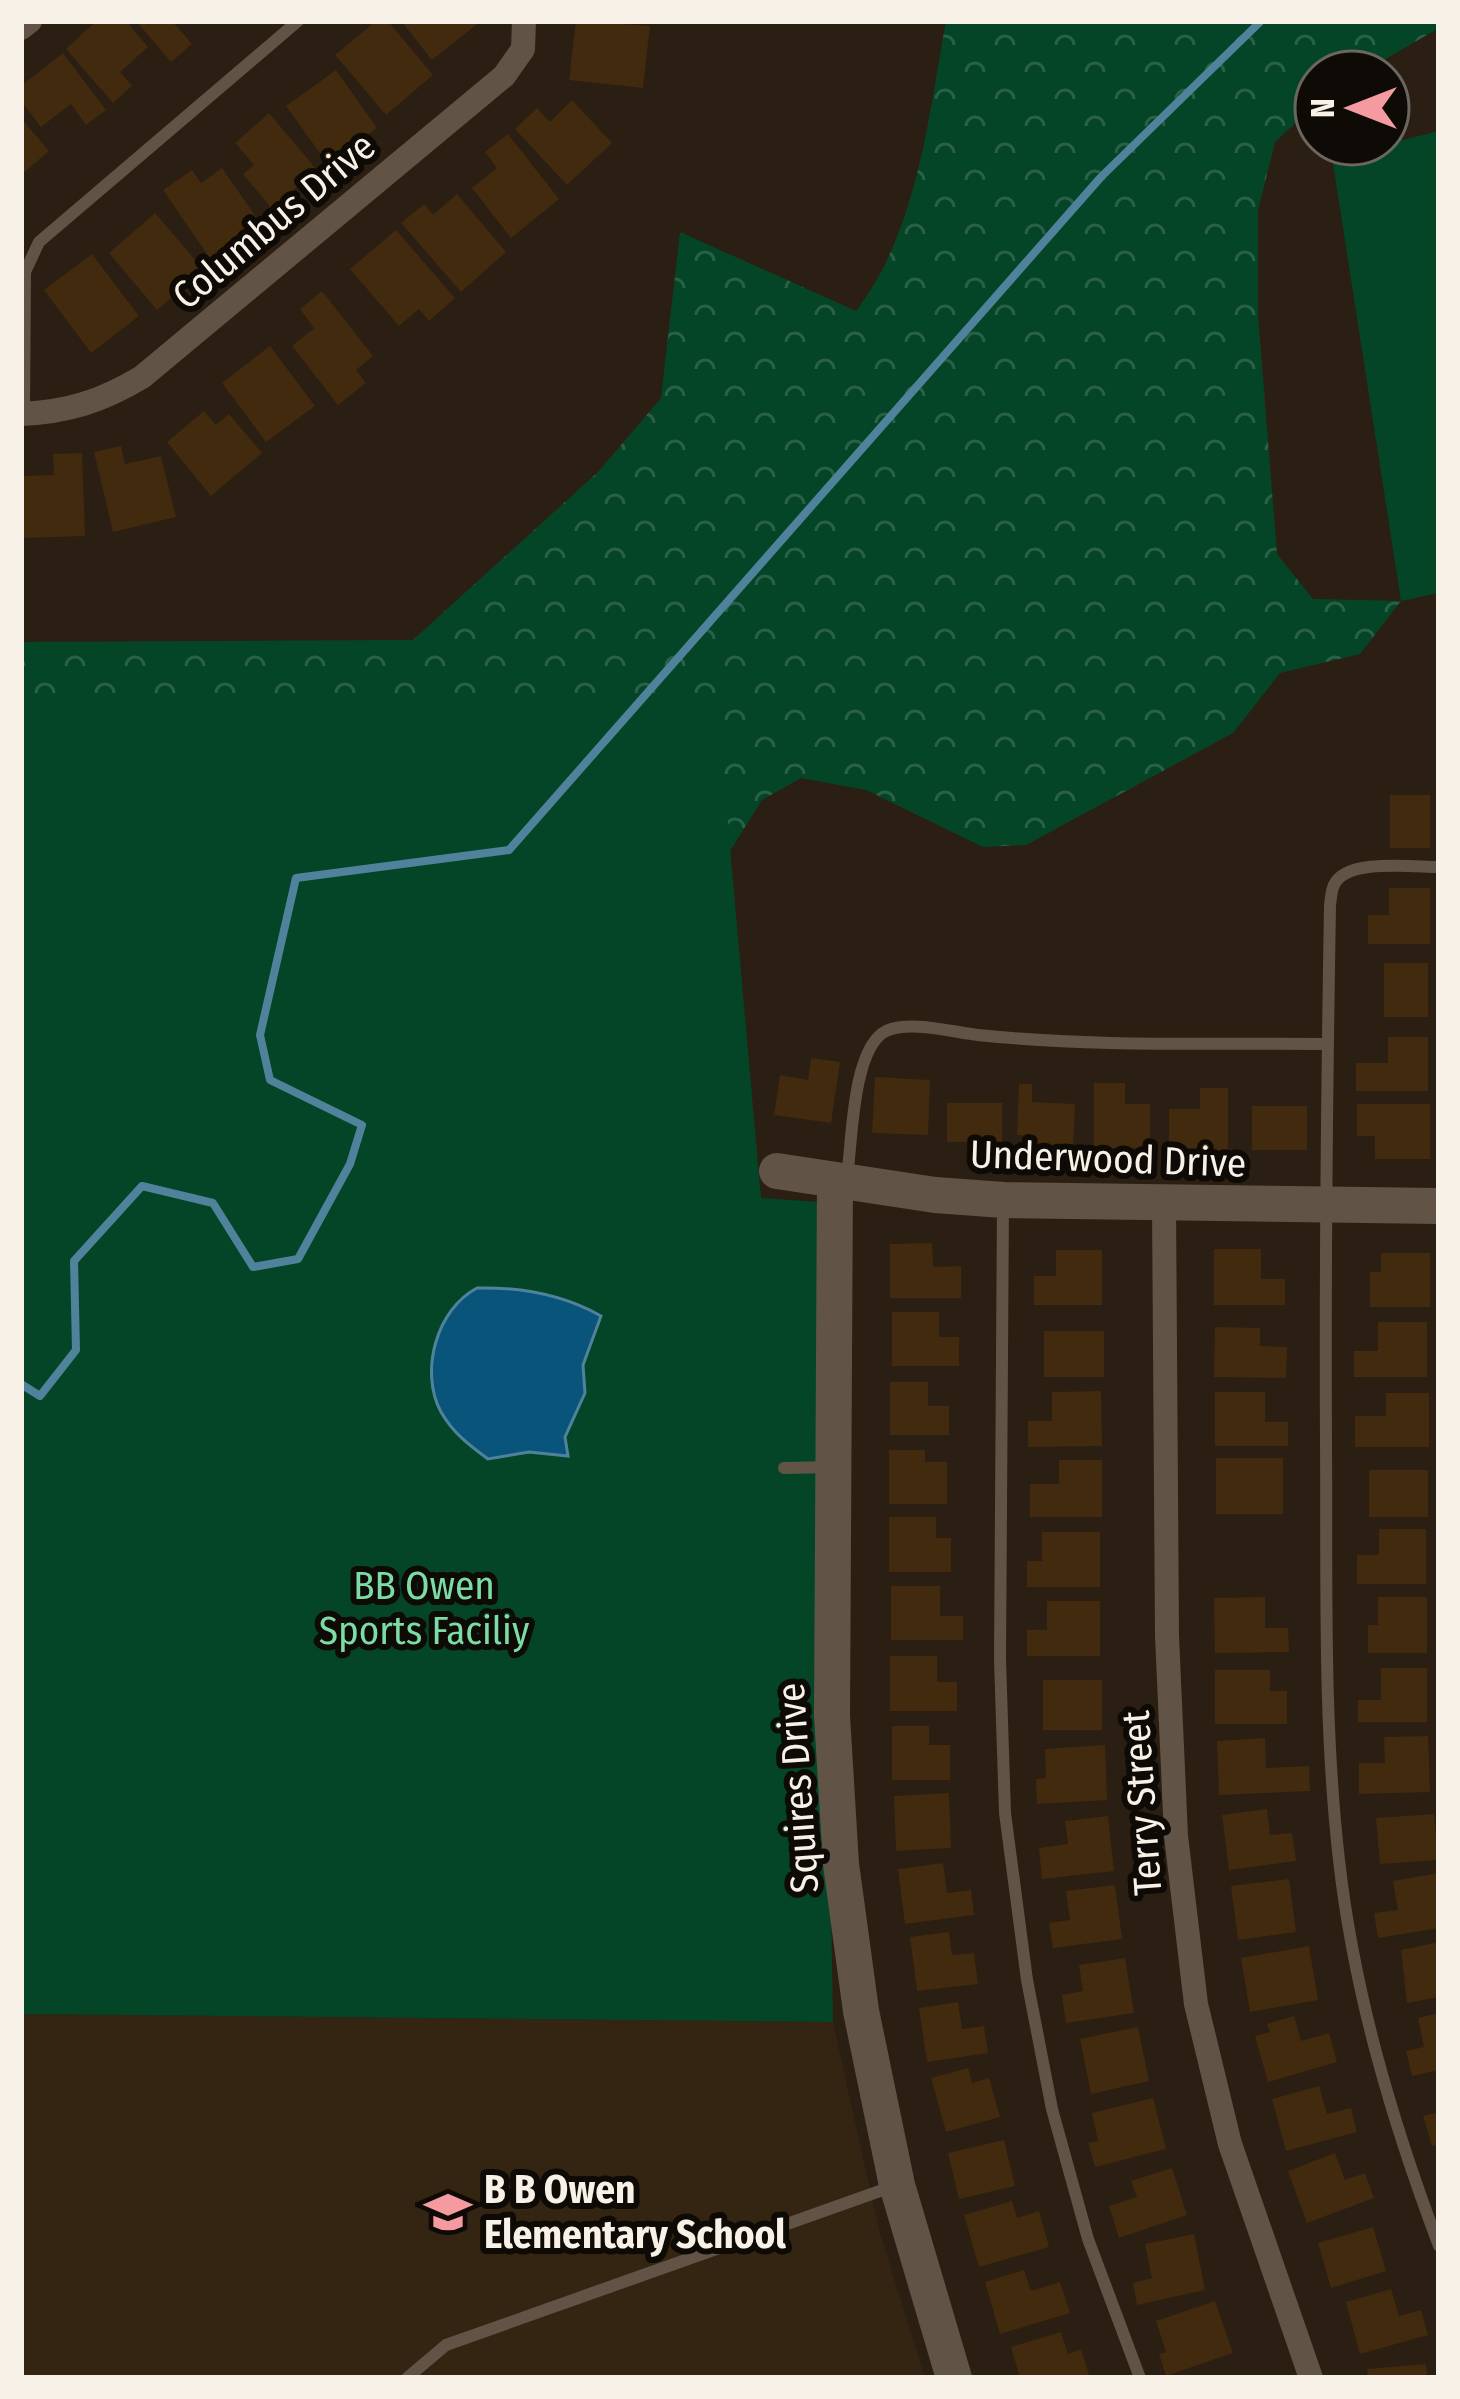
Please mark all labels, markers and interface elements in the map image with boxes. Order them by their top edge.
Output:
north arrow [1292,48,1412,168]
text: N [1303,98,1343,118]
street label: Columbus Drive [164,123,384,319]
street label: Underwood Drive [969,1131,1247,1187]
park label: BB Owen Sports Faciliy [319,1563,530,1654]
street label: Squires Drive [768,1681,828,1895]
street label: Terry Street [1113,1709,1171,1897]
place label: B B Owen Elementary School [484,2167,786,2258]
school or university icon: B B Owen Elementary School [423,2187,473,2237]

